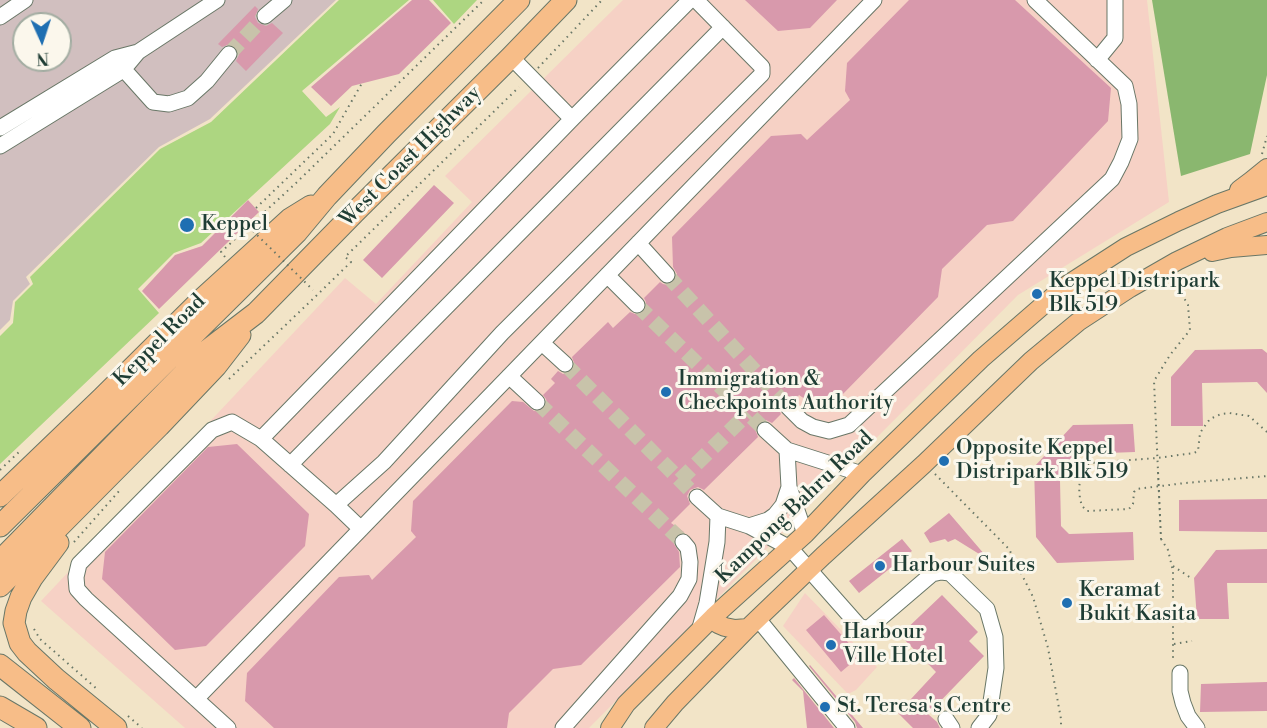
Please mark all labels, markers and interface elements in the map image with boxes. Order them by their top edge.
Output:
north arrow [12,12,72,72]
text: N [36,48,50,68]
street label: West Coast Highway [335,81,487,233]
place label: Keppel [201,212,268,238]
marker: Keppel [178,216,196,234]
place label: Keppel Distripark Blk 519 [1049,269,1219,319]
marker: Keppel Distripark Blk 519 [1030,287,1044,301]
street label: Keppel Road [109,290,211,392]
place label: Immigration & Checkpoints Authority [678,367,893,417]
marker: Immigration & Checkpoints Authority [659,385,673,399]
street label: Kampong Bahru Road [711,426,879,590]
place label: Opposite Keppel Distripark Blk 519 [956,436,1128,486]
marker: Opposite Keppel Distripark Blk 519 [937,454,951,468]
place label: Harbour Suites [892,553,1035,579]
marker: Harbour Suites [873,559,887,573]
place label: Keramat Bukit Kasita [1079,578,1196,628]
marker: Keramat Bukit Kasita [1060,596,1074,610]
place label: Harbour Ville Hotel [843,620,944,670]
marker: Harbour Ville Hotel [824,638,838,652]
place label: St. Teresa's Centre [837,694,1011,720]
marker: St. Teresa's Centre [818,700,832,714]

